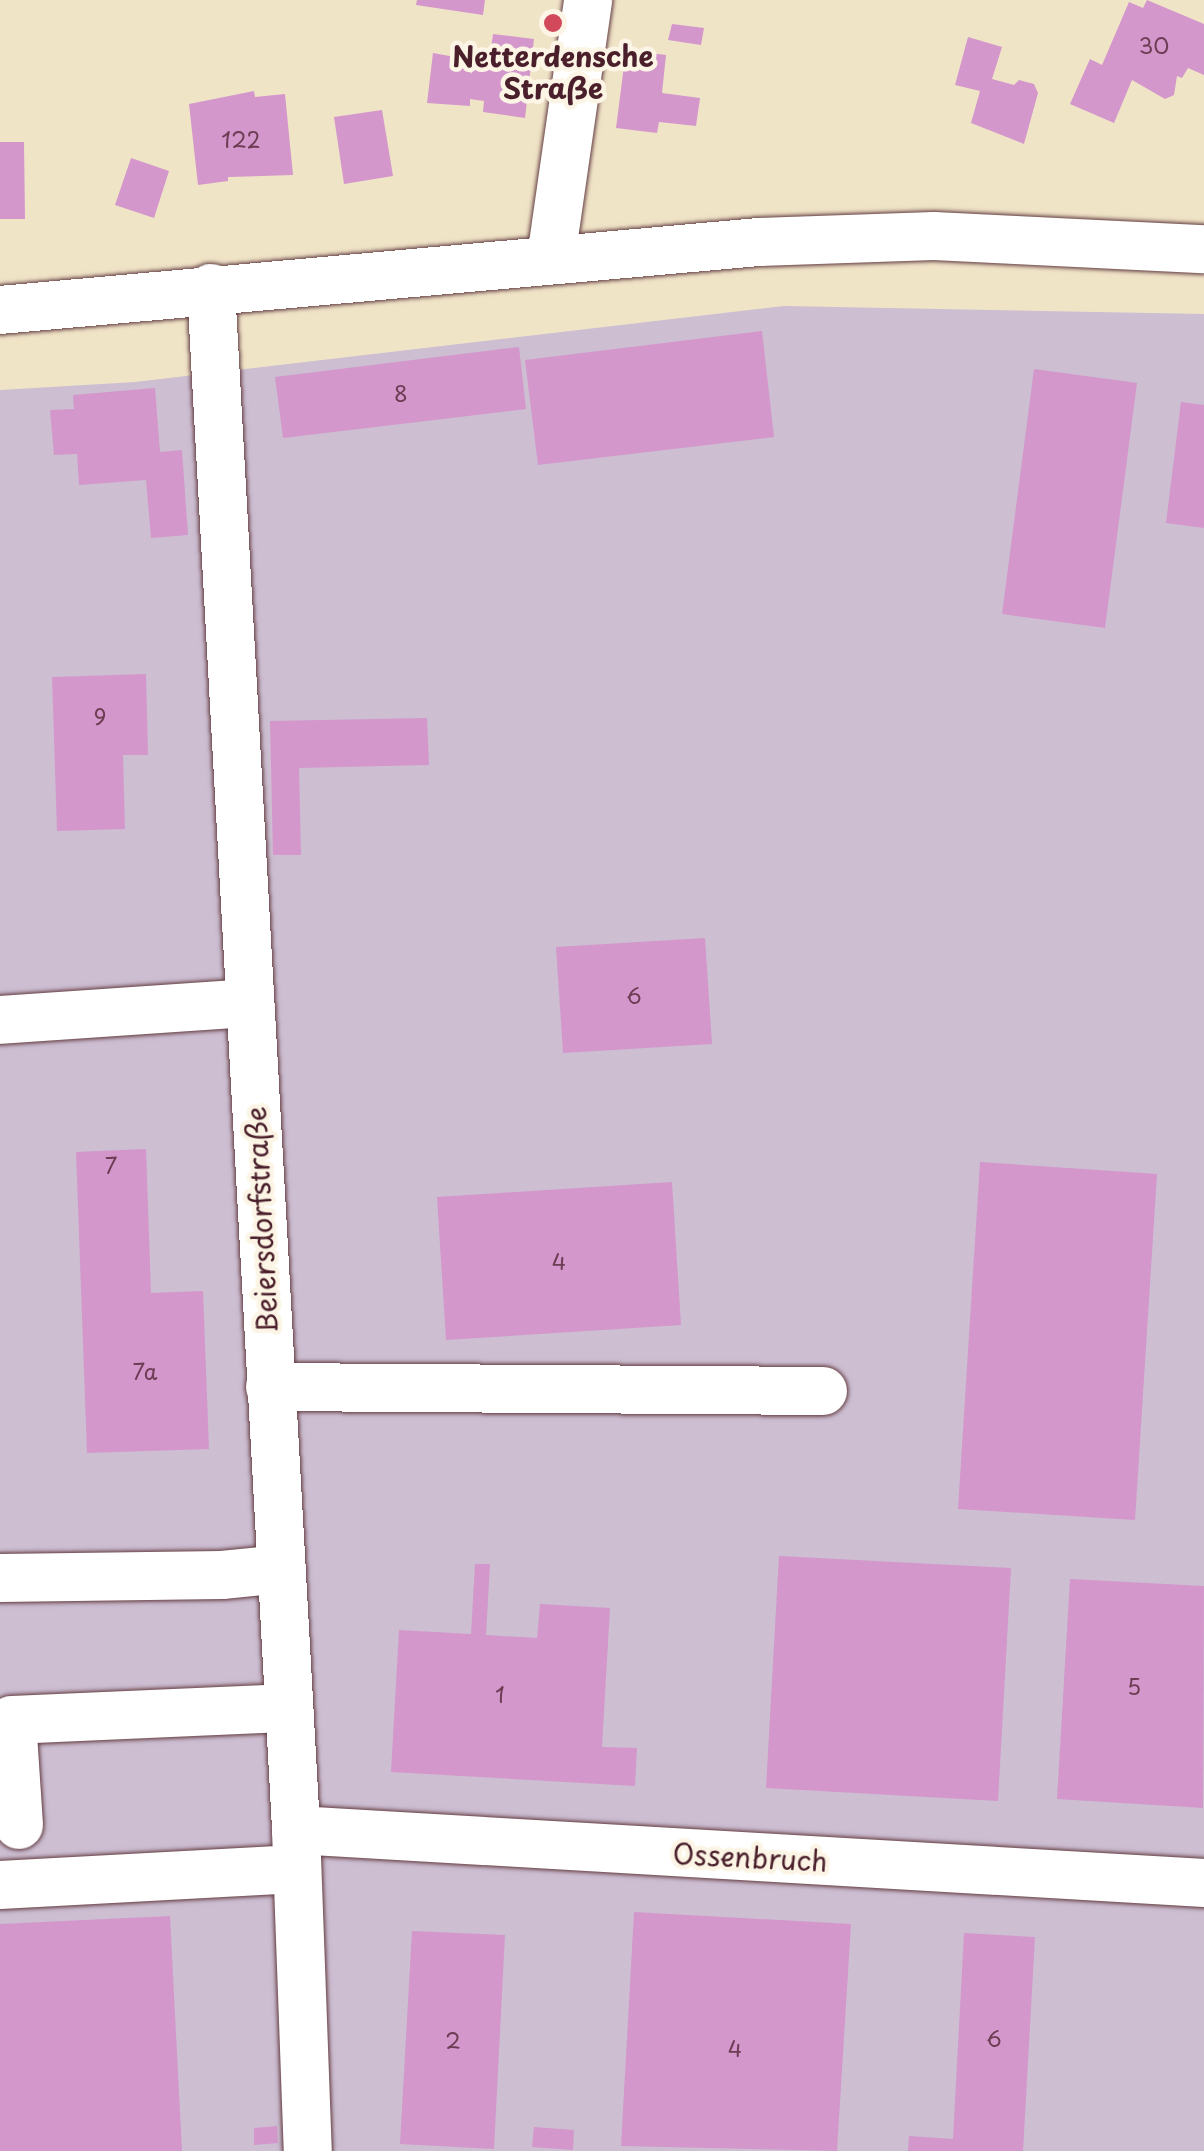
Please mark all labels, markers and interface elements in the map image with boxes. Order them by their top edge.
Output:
marker: Netterdensche Straße [542,12,564,34]
house number: 30 [1139,32,1169,58]
place label: Netterdensche Straße [452,39,654,105]
house number: 122 [221,126,261,152]
house number: 8 [394,380,408,406]
house number: 9 [94,703,106,729]
house number: 6 [626,982,642,1008]
street label: Beiersdorfstraße [238,1106,284,1334]
house number: 7 [105,1152,117,1178]
house number: 4 [552,1248,566,1274]
house number: 7a [132,1358,158,1384]
house number: 5 [1127,1673,1141,1699]
house number: 1 [495,1681,505,1707]
street label: Ossenbruch [672,1836,828,1878]
house number: 6 [986,2025,1002,2051]
house number: 2 [445,2027,461,2053]
house number: 4 [728,2035,742,2061]

